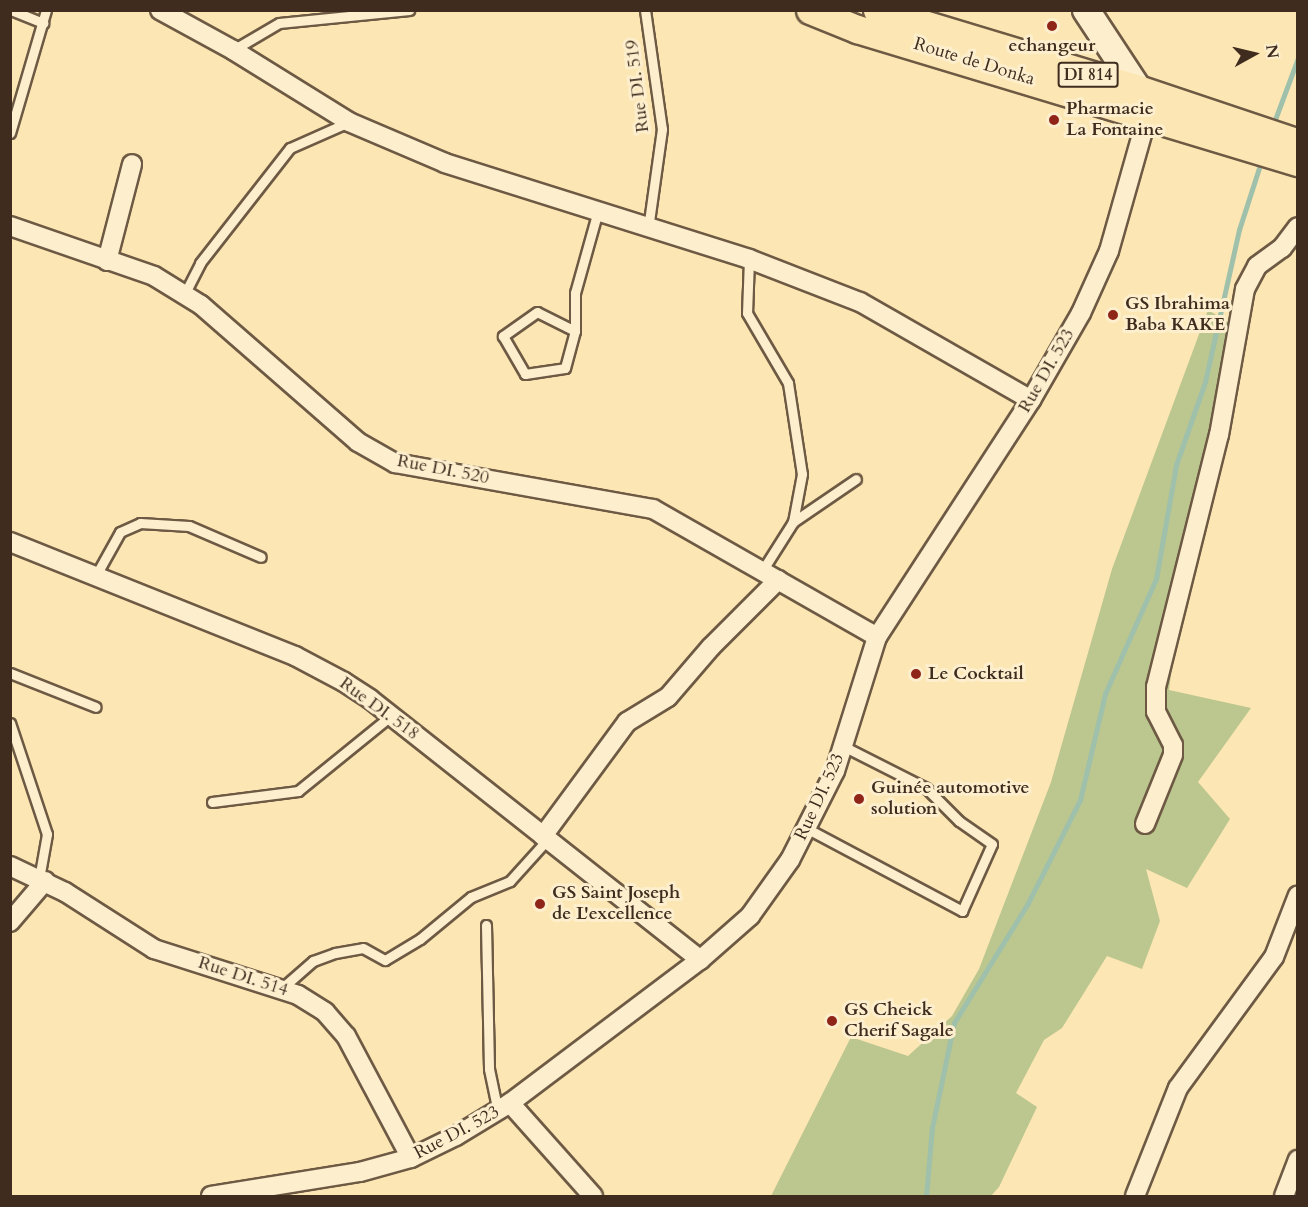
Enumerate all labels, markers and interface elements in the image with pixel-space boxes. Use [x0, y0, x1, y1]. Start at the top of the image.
marker: echangeur [1045, 19, 1059, 33]
north arrow [1224, 24, 1284, 84]
street label: Route de Donka [911, 33, 1037, 91]
place label: echangeur [1009, 35, 1095, 57]
street label: Rue DI. 519 [622, 38, 654, 134]
text: N [1260, 43, 1284, 60]
road number: DI 814 [1056, 62, 1120, 88]
place label: Pharmacie La Fontaine [1066, 99, 1163, 142]
marker: Pharmacie La Fontaine [1047, 113, 1061, 127]
place label: GS Ibrahima Baba KAKE [1125, 294, 1230, 336]
marker: GS Ibrahima Baba KAKE [1106, 308, 1120, 322]
street label: Rue DI. 523 [1014, 325, 1080, 417]
street label: Rue DI. 520 [395, 451, 491, 489]
place label: Le Cocktail [928, 663, 1024, 685]
marker: Le Cocktail [909, 667, 923, 681]
street label: Rue DI. 518 [335, 673, 423, 745]
street label: Rue DI. 523 [791, 750, 849, 844]
place label: Guinée automotive solution [871, 778, 1029, 820]
marker: Guinée automotive solution [852, 792, 866, 806]
place label: GS Saint Joseph de L'excellence [552, 883, 680, 926]
marker: GS Saint Joseph de L'excellence [533, 897, 547, 911]
street label: Rue DI. 514 [195, 952, 291, 1002]
place label: GS Cheick Cherif Sagale [844, 1000, 954, 1042]
marker: GS Cheick Cherif Sagale [825, 1014, 839, 1028]
street label: Rue DI. 523 [411, 1102, 503, 1164]

